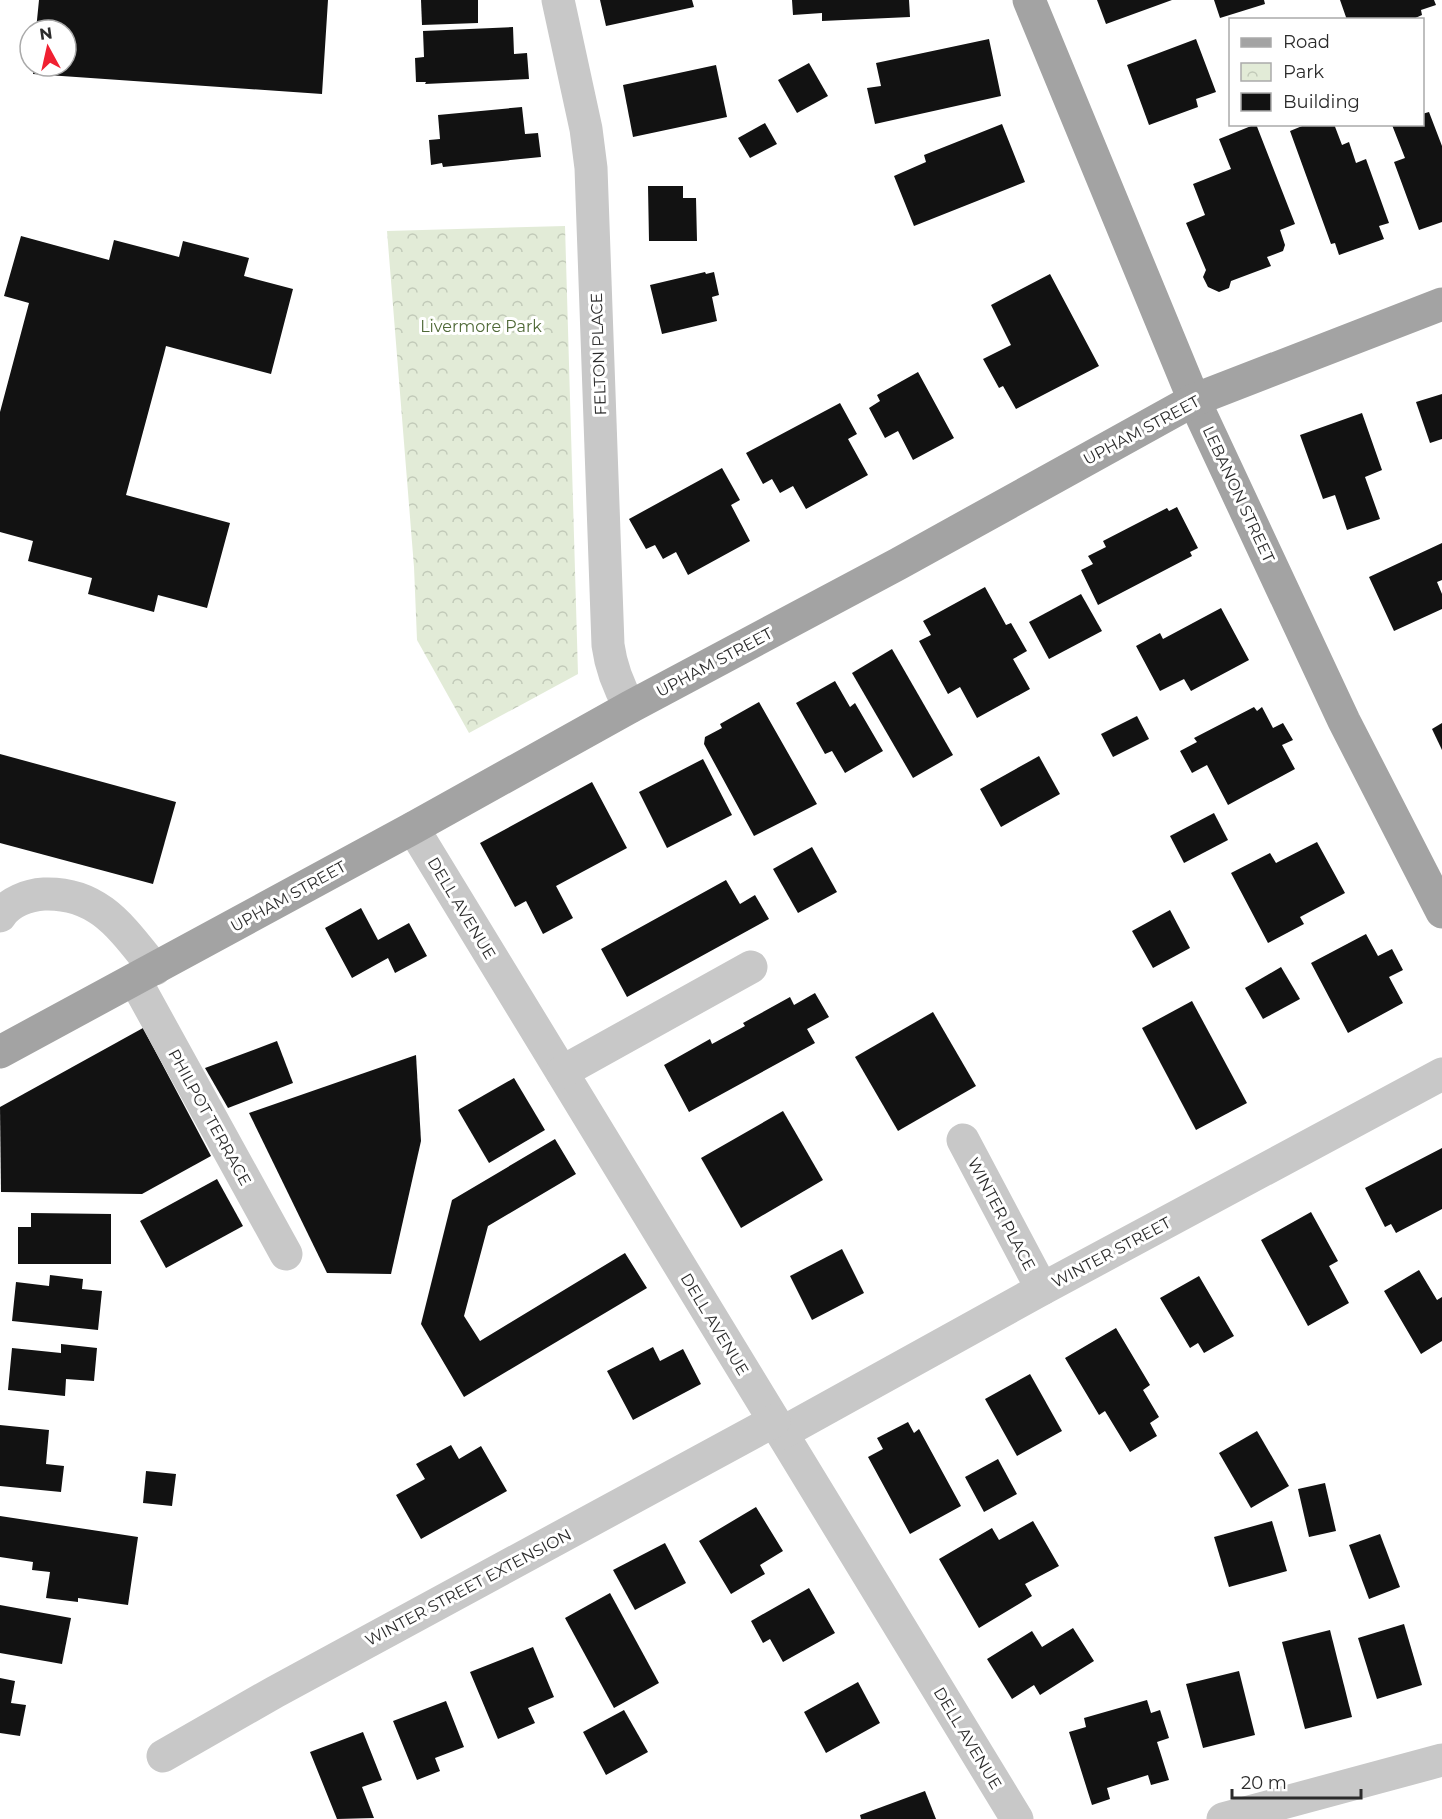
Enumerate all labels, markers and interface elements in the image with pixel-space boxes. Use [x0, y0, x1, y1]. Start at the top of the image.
north arrow [18, 18, 78, 78]
legend [1229, 18, 1424, 126]
text: N [38, 23, 54, 44]
text: Road [1283, 31, 1330, 53]
text: Park [1283, 61, 1324, 83]
text: Building [1283, 91, 1360, 113]
street label: FELTON PLACE [587, 292, 610, 416]
park label: Livermore Park [420, 317, 542, 336]
street label: UPHAM STREET [1080, 391, 1203, 469]
street label: LEBANON STREET [1199, 423, 1279, 566]
street label: UPHAM STREET [653, 623, 776, 701]
street label: DELL AVENUE [424, 854, 500, 963]
street label: UPHAM STREET [227, 856, 350, 936]
street label: PHILPOT TERRACE [164, 1046, 255, 1189]
street label: WINTER PLACE [964, 1155, 1039, 1274]
street label: WINTER STREET [1048, 1213, 1175, 1292]
street label: DELL AVENUE [677, 1270, 753, 1379]
street label: WINTER STREET EXTENSION [362, 1525, 575, 1650]
street label: DELL AVENUE [930, 1684, 1006, 1793]
scale bar [1232, 1762, 1361, 1800]
text: 20 m [1241, 1772, 1287, 1794]

